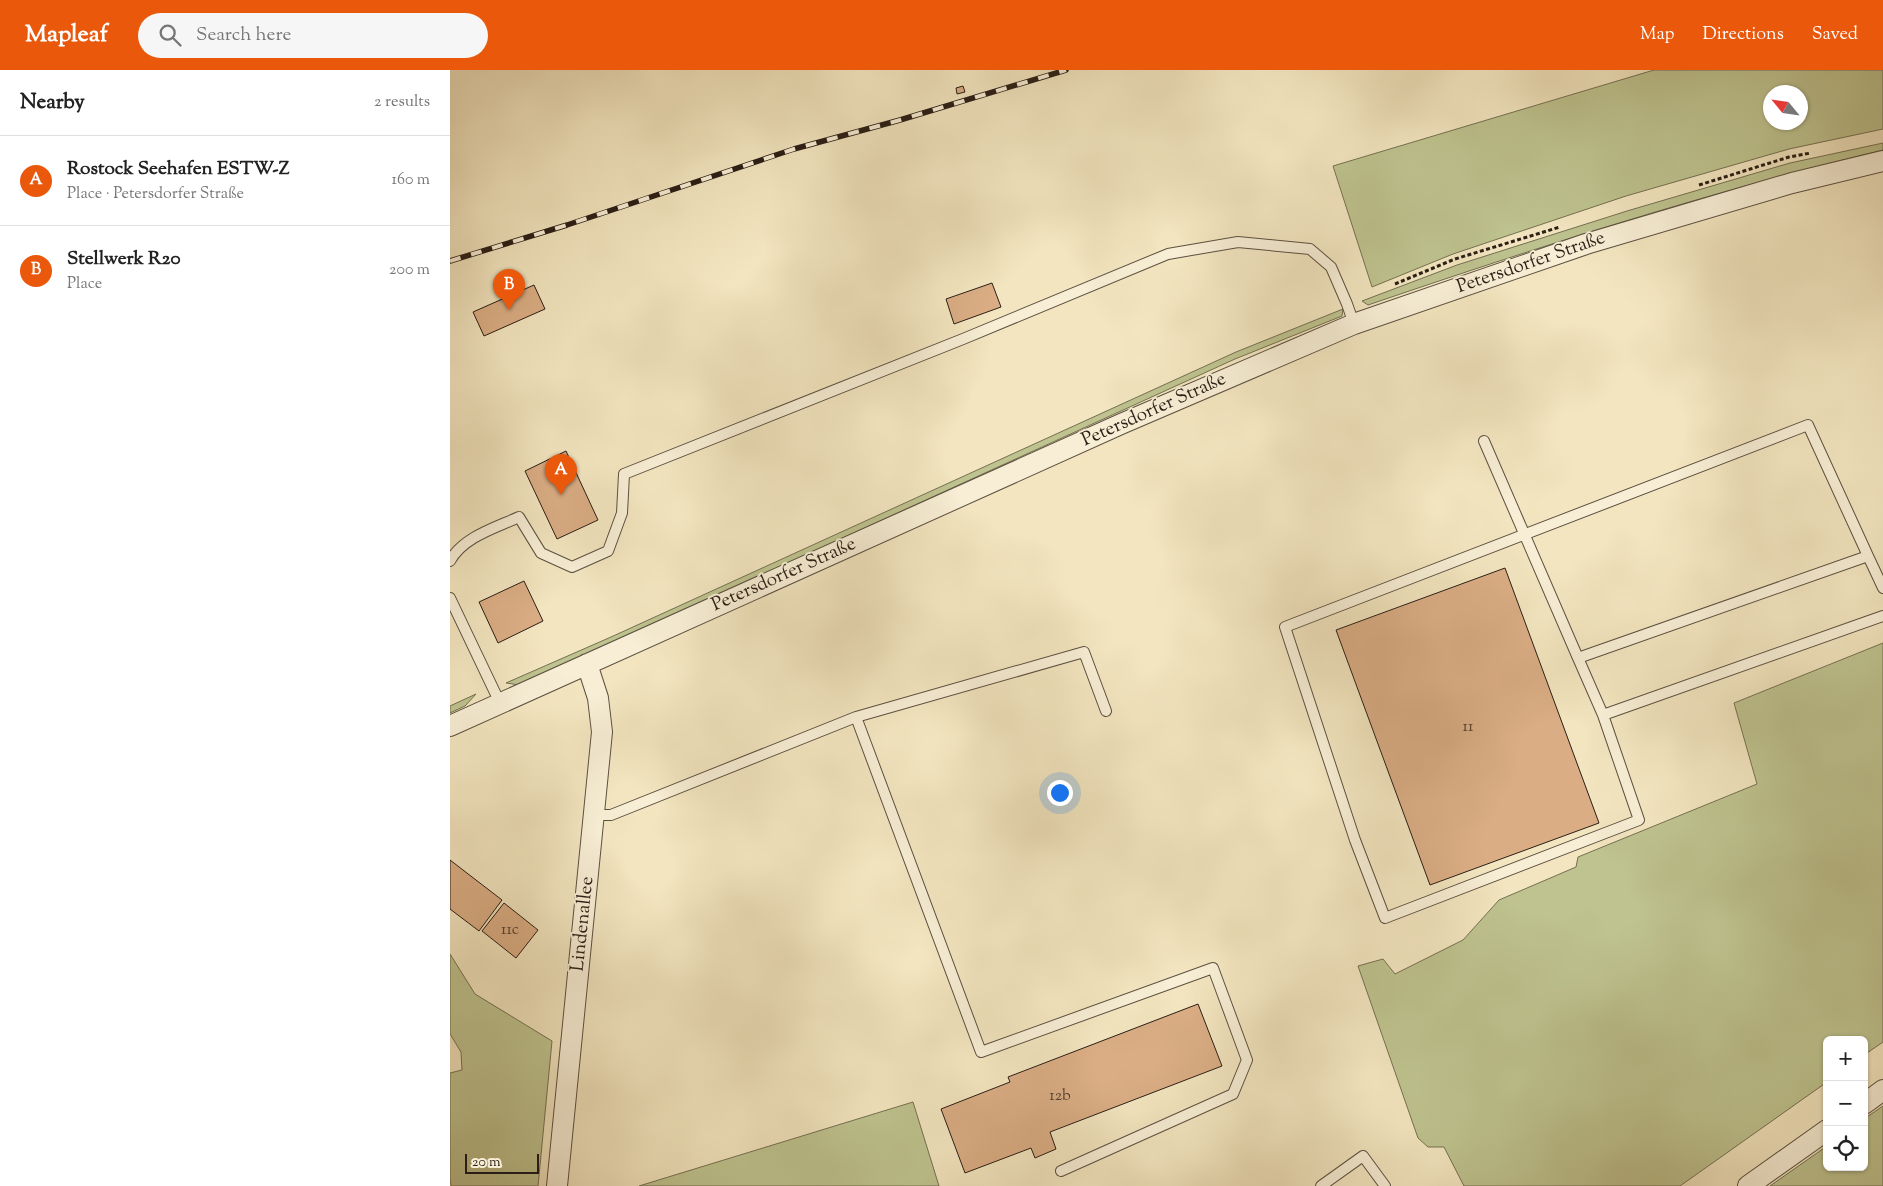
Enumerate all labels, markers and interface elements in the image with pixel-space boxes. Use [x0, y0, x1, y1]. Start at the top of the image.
search box [138, 13, 488, 58]
text: Mapleaf [25, 18, 108, 52]
icon: search [156, 21, 184, 49]
text: Search here [196, 22, 291, 49]
text: Map [1640, 22, 1675, 48]
text: Directions [1703, 22, 1784, 48]
text: Saved [1812, 22, 1858, 48]
north arrow [1763, 85, 1808, 130]
text: Nearby [20, 88, 85, 118]
text: 2 results [374, 91, 430, 114]
text: Rostock Seehafen ESTW-Z [67, 156, 289, 183]
text: A [30, 169, 43, 192]
text: 160 m [392, 169, 430, 192]
text: Place · Petersdorfer Straße [67, 183, 244, 206]
street label: Petersdorfer Straße [1453, 225, 1609, 301]
text: Stellwerk R20 [67, 246, 181, 273]
text: B [31, 259, 41, 282]
text: 200 m [389, 259, 430, 282]
pin: B [493, 269, 525, 310]
text: Place [67, 273, 102, 296]
street label: Petersdorfer Straße [1078, 366, 1231, 454]
pin: A [545, 454, 577, 495]
street label: Petersdorfer Straße [708, 531, 861, 619]
house number: 11 [1463, 716, 1474, 739]
your location [1047, 780, 1073, 806]
street label: Lindenallee [565, 875, 601, 973]
house number: 11c [501, 919, 519, 942]
map controls [1823, 1036, 1868, 1171]
button: + [1823, 1036, 1868, 1081]
button: − [1823, 1081, 1868, 1126]
house number: 12b [1049, 1085, 1071, 1108]
button: locate [1823, 1126, 1868, 1171]
scale bar [465, 1151, 539, 1174]
text: 20 m [472, 1153, 501, 1173]

